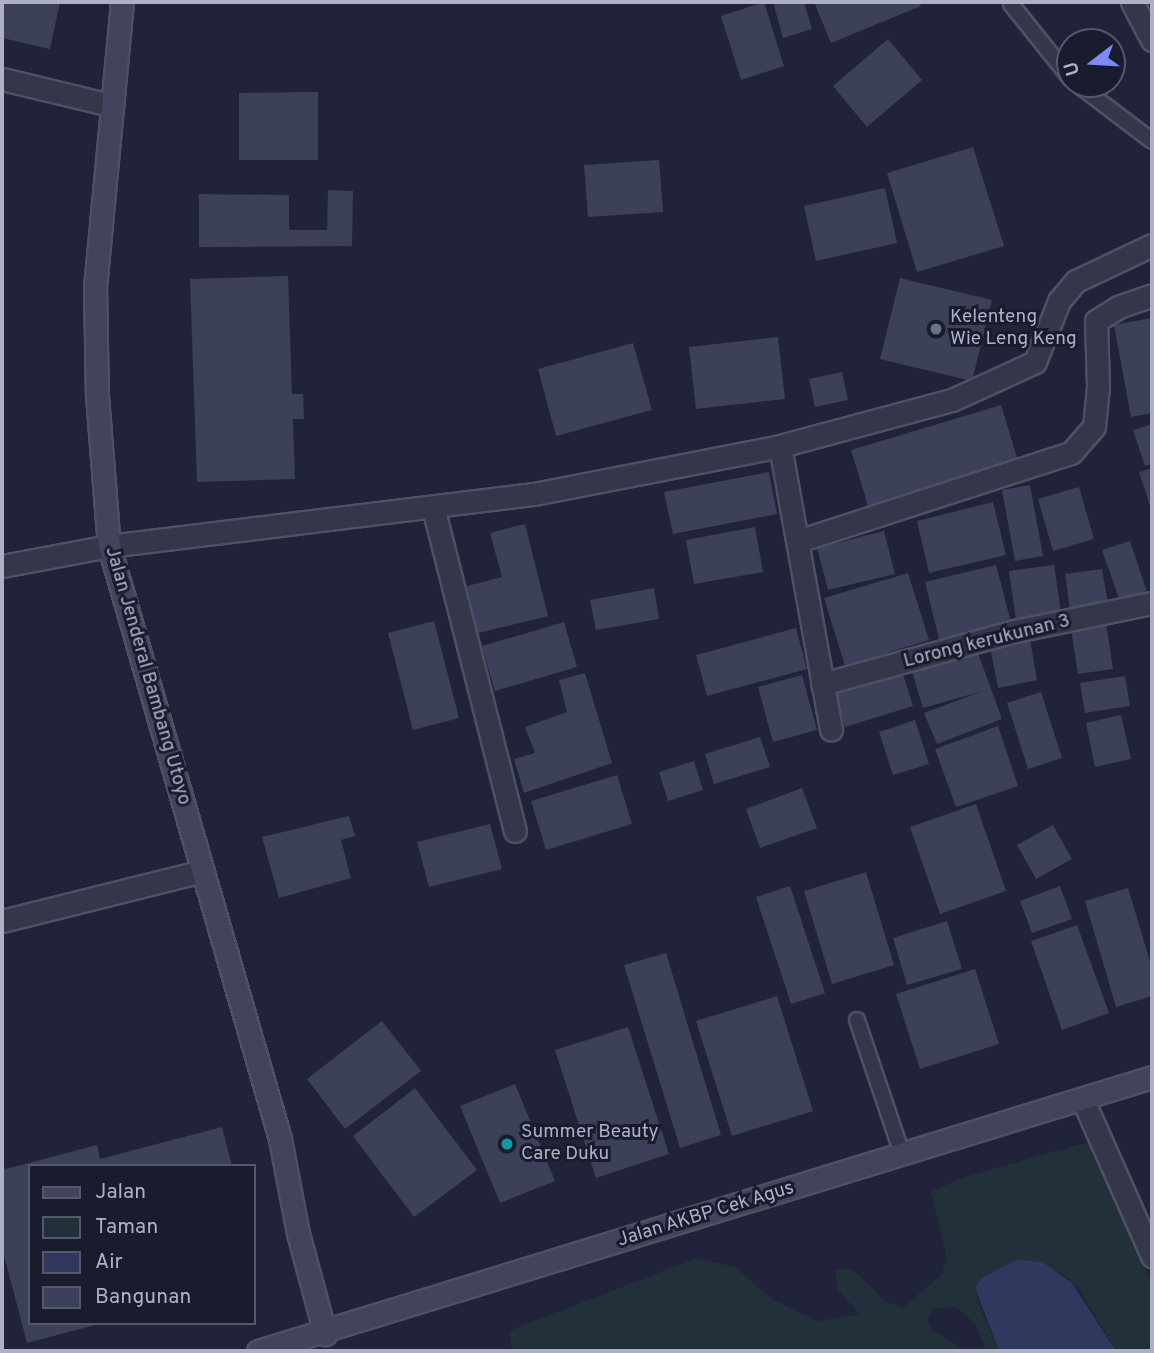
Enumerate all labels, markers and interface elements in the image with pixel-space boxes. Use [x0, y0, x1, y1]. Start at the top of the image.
north arrow [1056, 28, 1126, 98]
text: U [1059, 59, 1086, 79]
place label: Kelenteng Wie Leng Keng [950, 307, 1077, 351]
marker: Kelenteng Wie Leng Keng [928, 321, 944, 337]
street label: Jalan Jenderal Bambang Utoyo [99, 544, 195, 808]
street label: Lorong kerukunan 3 [901, 610, 1073, 674]
place label: Summer Beauty Care Duku [521, 1122, 659, 1166]
marker: Summer Beauty Care Duku [499, 1136, 515, 1152]
legend [28, 1164, 256, 1325]
street label: Jalan AKBP Cek Agus [614, 1177, 798, 1253]
text: Jalan [95, 1179, 146, 1206]
text: Taman [95, 1214, 158, 1241]
text: Air [95, 1249, 123, 1276]
text: Bangunan [95, 1284, 191, 1311]

